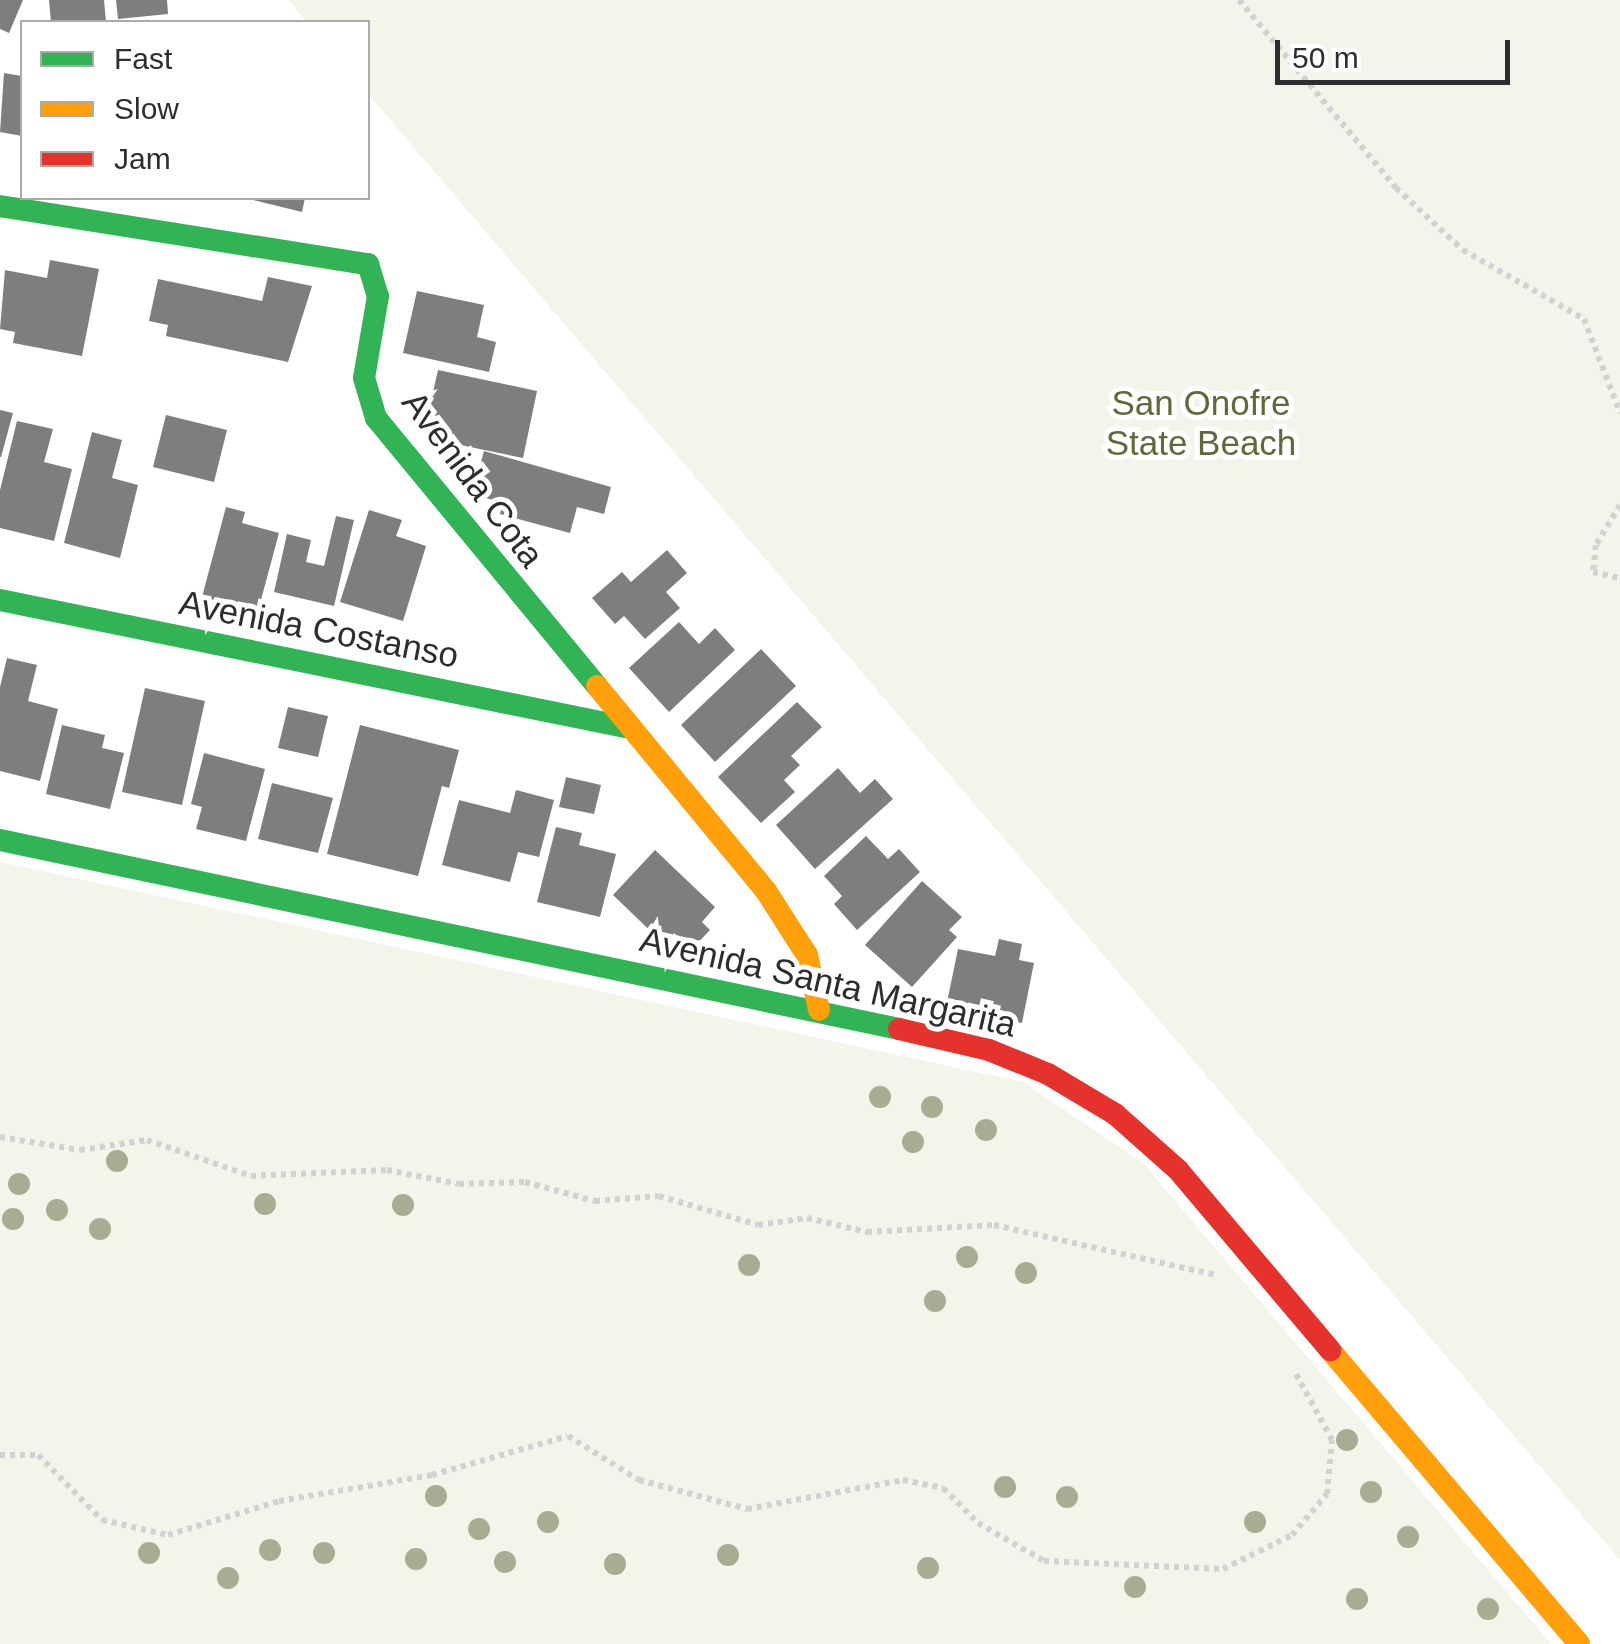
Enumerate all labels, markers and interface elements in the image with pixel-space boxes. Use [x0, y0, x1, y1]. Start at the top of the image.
legend [20, 20, 370, 200]
scale bar [1280, 20, 1515, 82]
text: 50 m [1292, 41, 1359, 74]
text: Fast [114, 42, 172, 75]
text: Slow [114, 92, 179, 125]
text: Jam [114, 142, 171, 175]
park label: San Onofre State Beach [1106, 382, 1296, 464]
street label: Avenida Cota [393, 383, 553, 575]
street label: Avenida Costanso [176, 581, 462, 677]
street label: Avenida Santa Margarita [636, 918, 1020, 1046]

